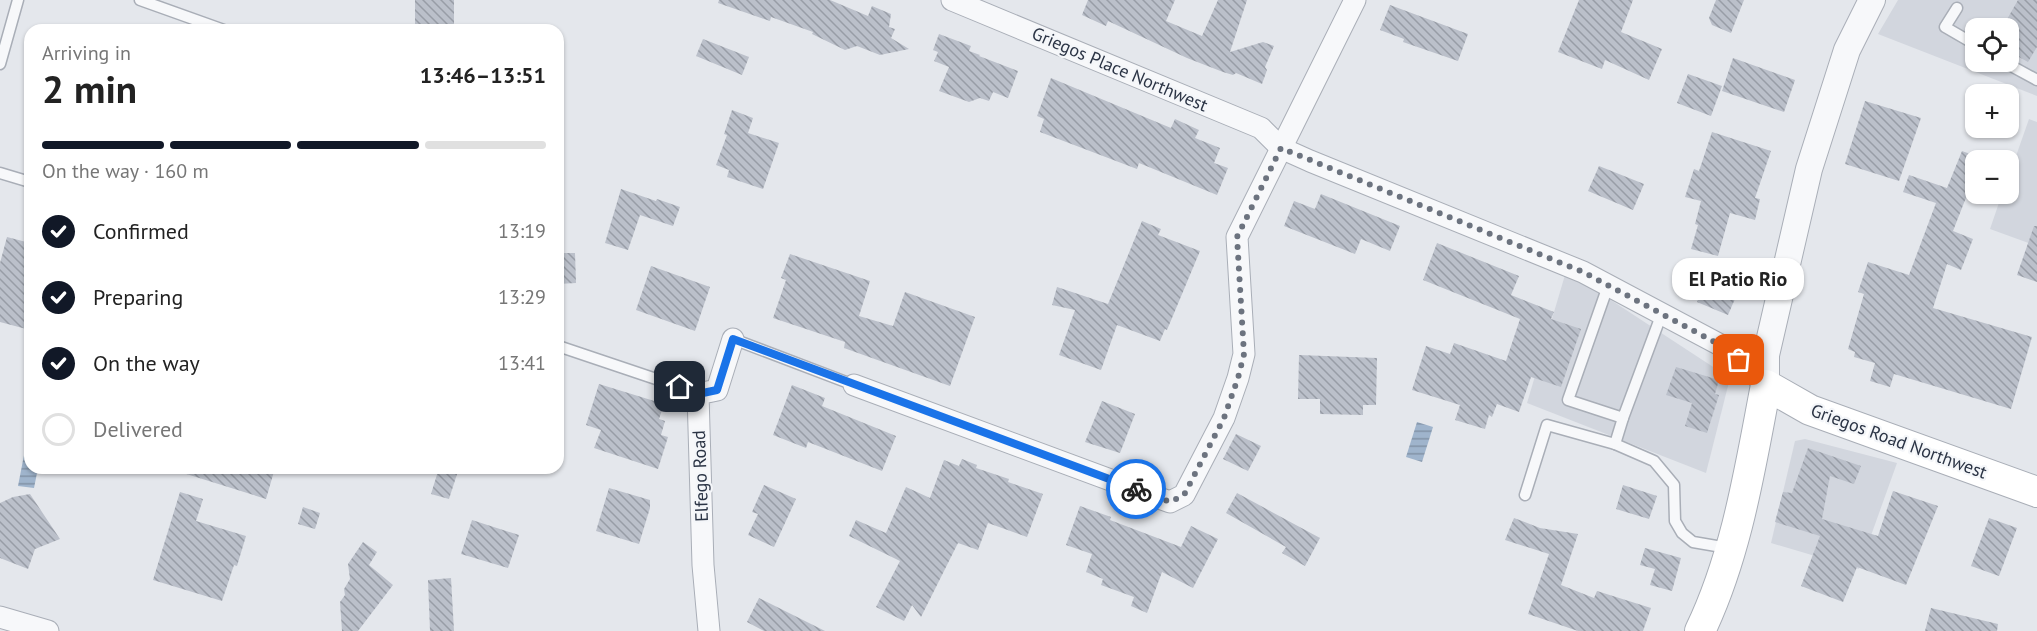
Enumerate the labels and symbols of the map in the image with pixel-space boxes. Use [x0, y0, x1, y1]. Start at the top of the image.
street label: Griegos Place Northwest [1029, 22, 1211, 116]
callout: El Patio Rio [1673, 258, 1805, 300]
pin [1713, 334, 1764, 385]
pin [654, 361, 705, 412]
street label: Griegos Road Northwest [1808, 398, 1990, 484]
street label: Elfego Road [687, 430, 713, 522]
courier [1106, 459, 1166, 519]

